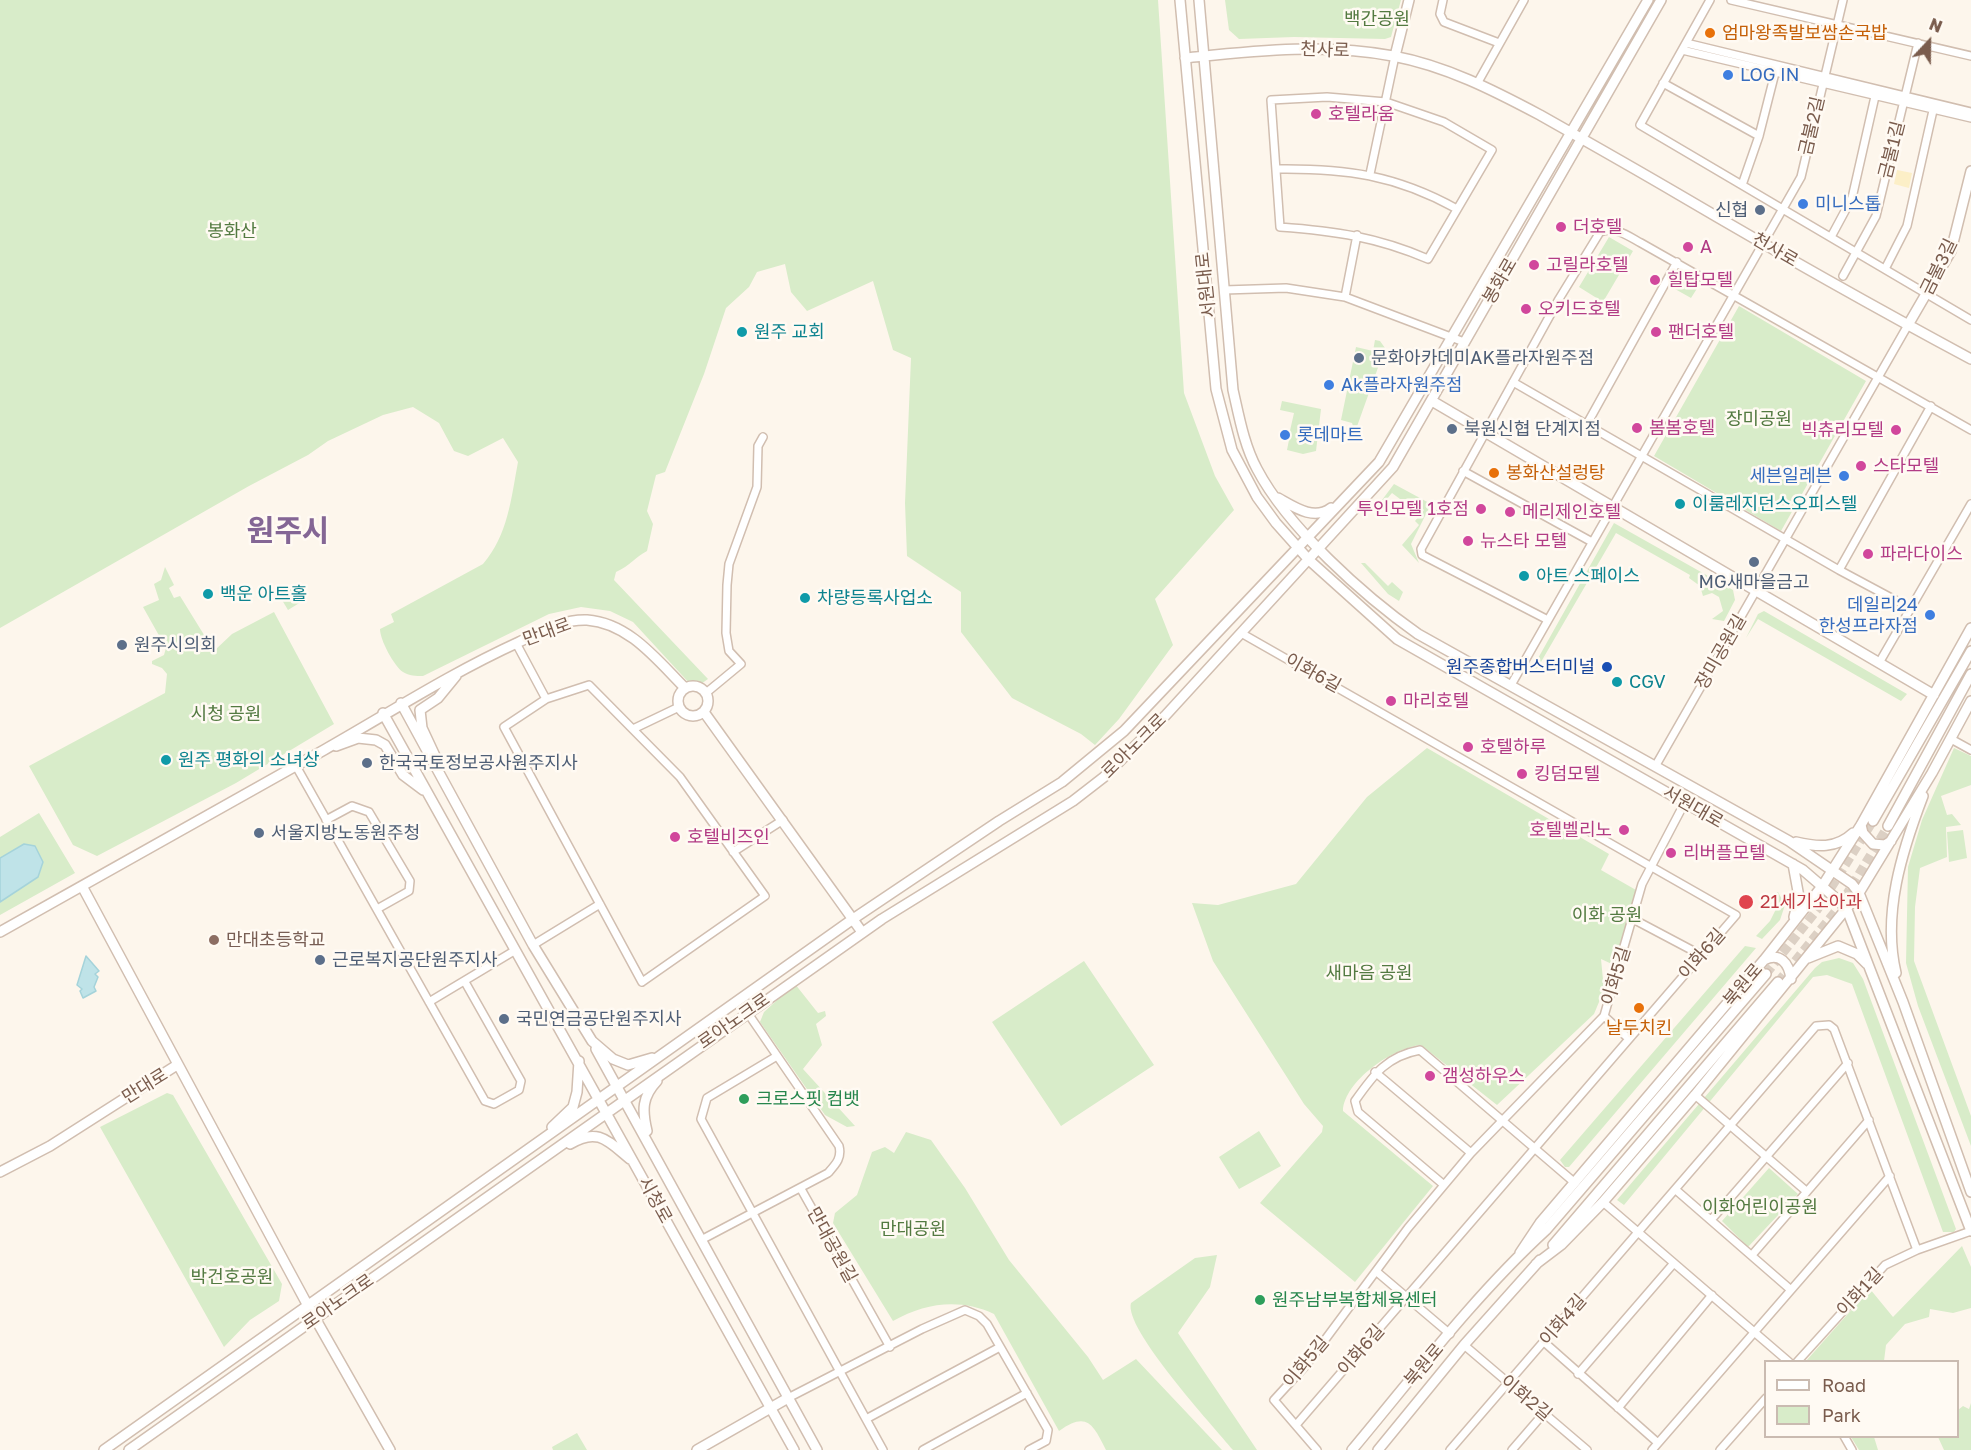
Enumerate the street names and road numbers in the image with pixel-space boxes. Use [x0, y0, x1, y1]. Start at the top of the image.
street label: 천사로 [1300, 38, 1350, 62]
street label: 금불2길 [1795, 94, 1829, 158]
street label: 금불1길 [1874, 119, 1910, 181]
street label: 천사로 [1748, 228, 1802, 272]
street label: 금불3길 [1916, 235, 1962, 299]
street label: 서원대로 [1192, 251, 1220, 319]
street label: 봉화로 [1478, 254, 1522, 308]
street label: 장미공원길 [1691, 611, 1751, 693]
street label: 만대로 [520, 613, 574, 651]
street label: 이화6길 [1281, 649, 1345, 697]
street label: 로아노크로 [1097, 709, 1171, 783]
street label: 서원대로 [1659, 781, 1727, 833]
street label: 이화6길 [1674, 924, 1730, 984]
street label: 이화5길 [1597, 944, 1635, 1008]
street label: 북원로 [1719, 959, 1767, 1011]
street label: 로아노크로 [694, 988, 774, 1054]
street label: 만대로 [118, 1064, 172, 1108]
street label: 시청로 [634, 1173, 676, 1227]
street label: 만대공원길 [802, 1204, 862, 1286]
street label: 이화1길 [1832, 1263, 1888, 1321]
street label: 로아노크로 [298, 1269, 378, 1335]
street label: 이화4길 [1535, 1290, 1591, 1350]
street label: 이화6길 [1333, 1320, 1389, 1380]
street label: 이화5길 [1278, 1332, 1334, 1392]
street label: 북원로 [1400, 1339, 1448, 1391]
street label: 이화2길 [1496, 1370, 1556, 1426]

